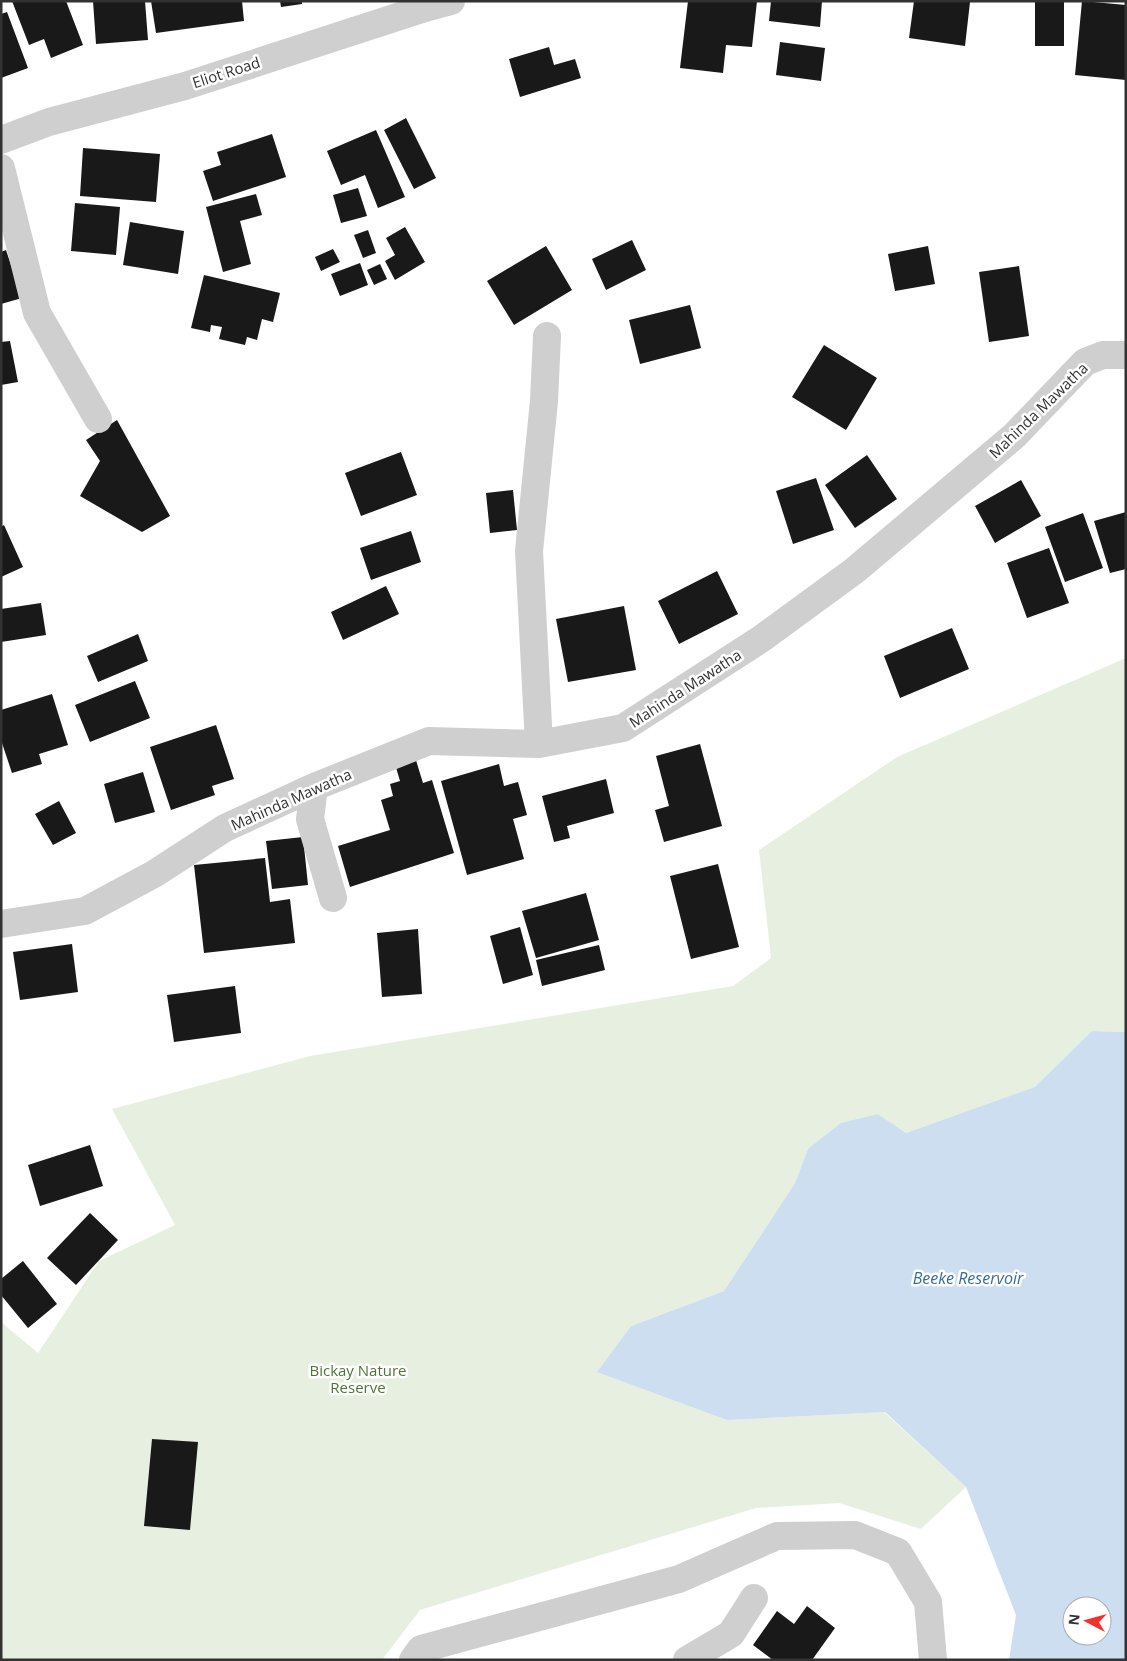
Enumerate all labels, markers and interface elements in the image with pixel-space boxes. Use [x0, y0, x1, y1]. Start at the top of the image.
street label: Eliot Road [190, 52, 262, 92]
street label: Mahinda Mawatha [984, 358, 1092, 462]
street label: Mahinda Mawatha [625, 644, 745, 732]
street label: Mahinda Mawatha [228, 763, 354, 835]
water label: Beeke Reservoir [913, 1267, 1024, 1289]
park label: Bickay Nature Reserve [309, 1360, 407, 1397]
north arrow [1062, 1596, 1112, 1646]
text: N [1064, 1613, 1084, 1626]

